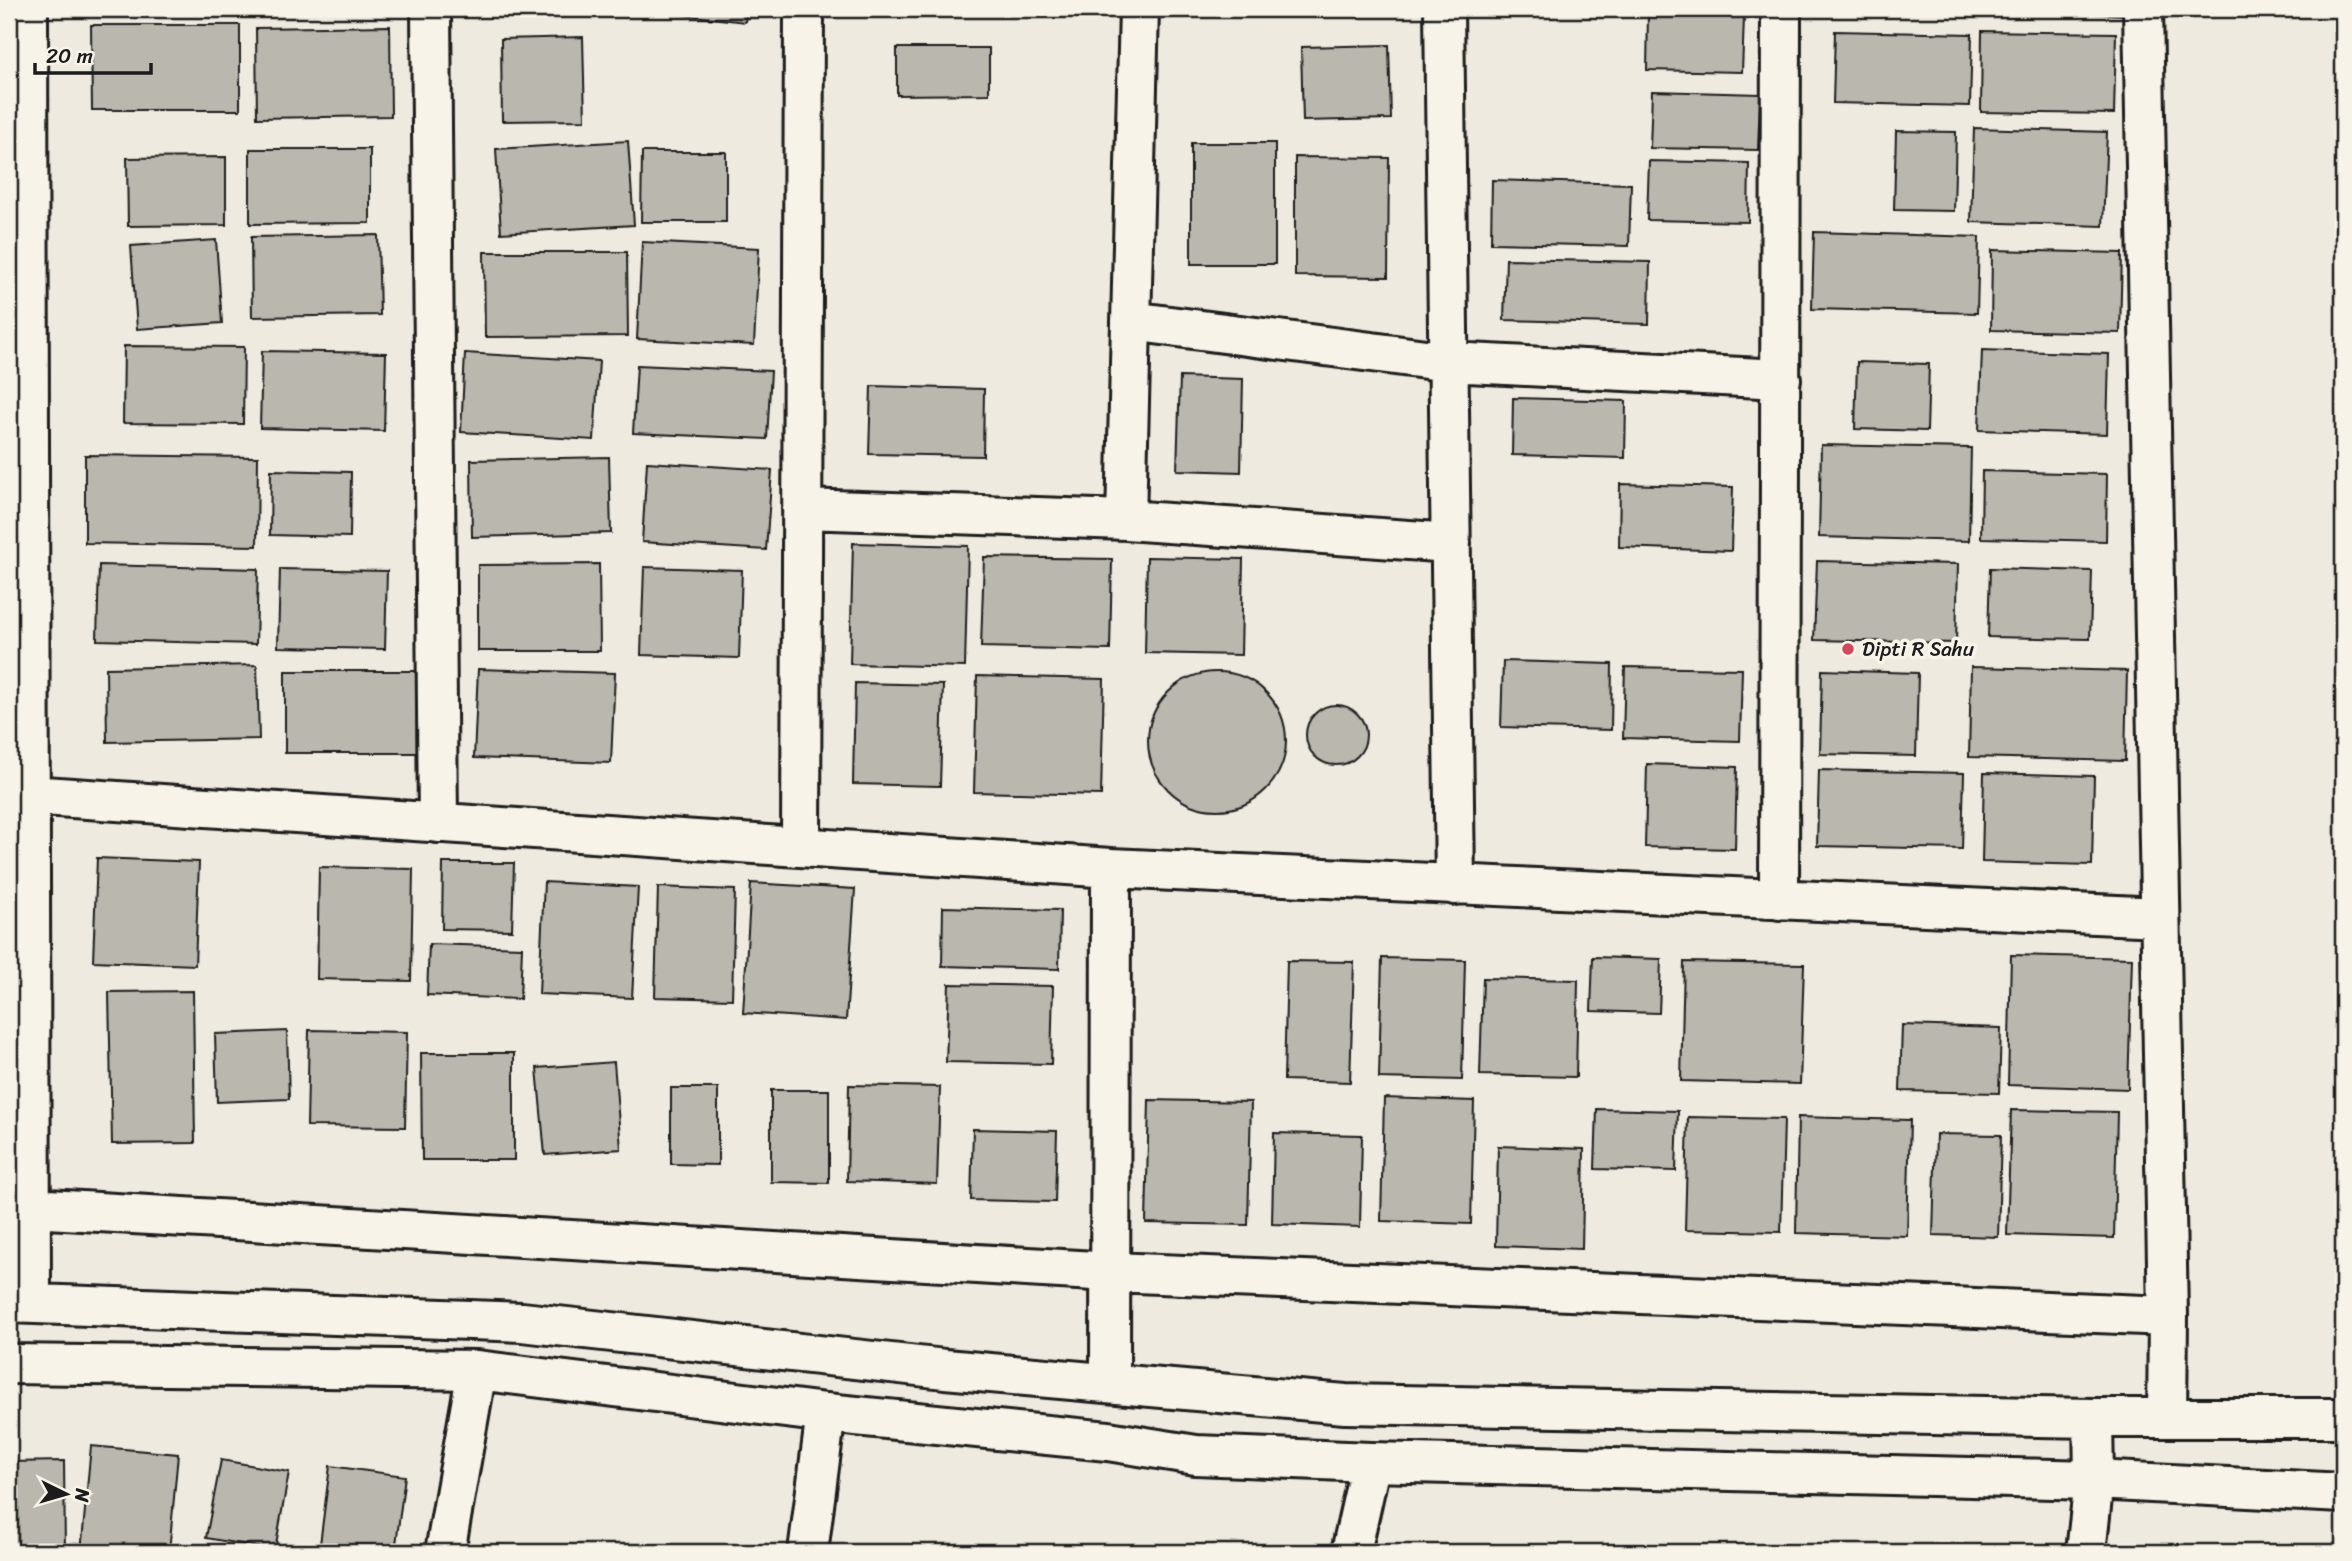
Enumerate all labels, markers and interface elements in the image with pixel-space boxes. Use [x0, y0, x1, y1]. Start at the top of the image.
scale bar [35, 32, 150, 76]
text: 20 m [46, 37, 93, 75]
place label: Dipti R Sahu [1862, 630, 1975, 668]
marker: Dipti R Sahu [1840, 641, 1856, 657]
north arrow [32, 1460, 102, 1530]
text: N [65, 1486, 100, 1504]

